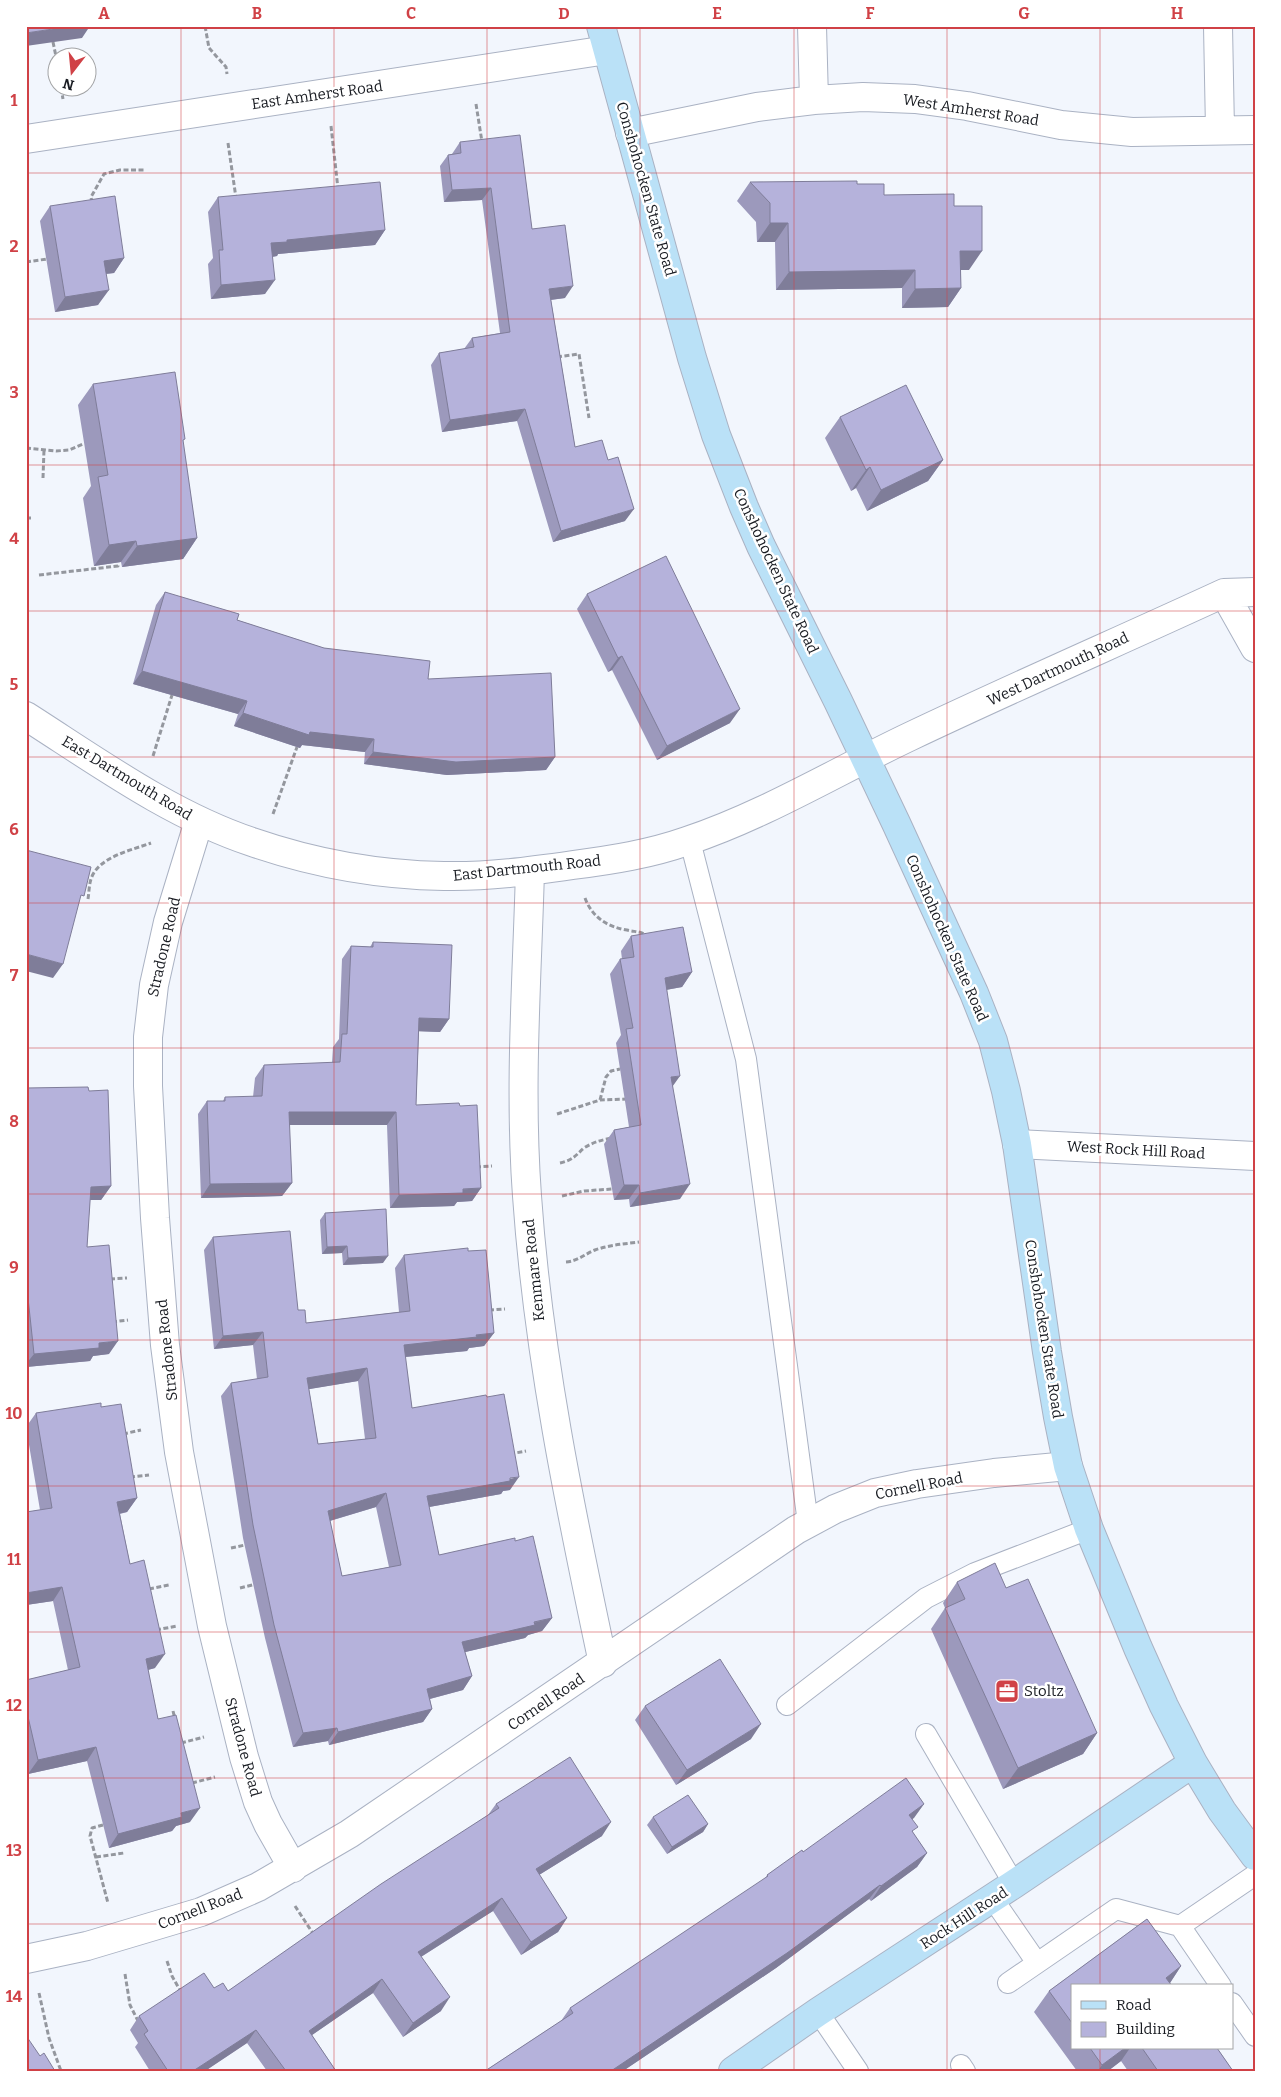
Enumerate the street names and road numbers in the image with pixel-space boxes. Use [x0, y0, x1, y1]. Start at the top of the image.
street label: East Amherst Road [250, 77, 384, 113]
street label: West Amherst Road [902, 90, 1040, 130]
street label: Conshohocken State Road [612, 100, 680, 278]
street label: Conshohocken State Road [730, 485, 822, 657]
street label: West Dartmouth Road [984, 628, 1132, 710]
street label: East Dartmouth Road [59, 732, 195, 824]
street label: East Dartmouth Road [452, 851, 602, 885]
street label: Conshohocken State Road [902, 852, 992, 1024]
street label: Stradone Road [144, 895, 184, 999]
street label: West Rock Hill Road [1066, 1137, 1206, 1163]
street label: Kenmare Road [520, 1218, 548, 1322]
street label: Conshohocken State Road [1021, 1238, 1067, 1420]
street label: Stradone Road [153, 1298, 181, 1402]
street label: Cornell Road [874, 1469, 964, 1503]
street label: Cornell Road [504, 1670, 588, 1734]
street label: Stradone Road [221, 1695, 265, 1799]
street label: Rock Hill Road [917, 1883, 1011, 1953]
street label: Cornell Road [155, 1885, 245, 1933]

